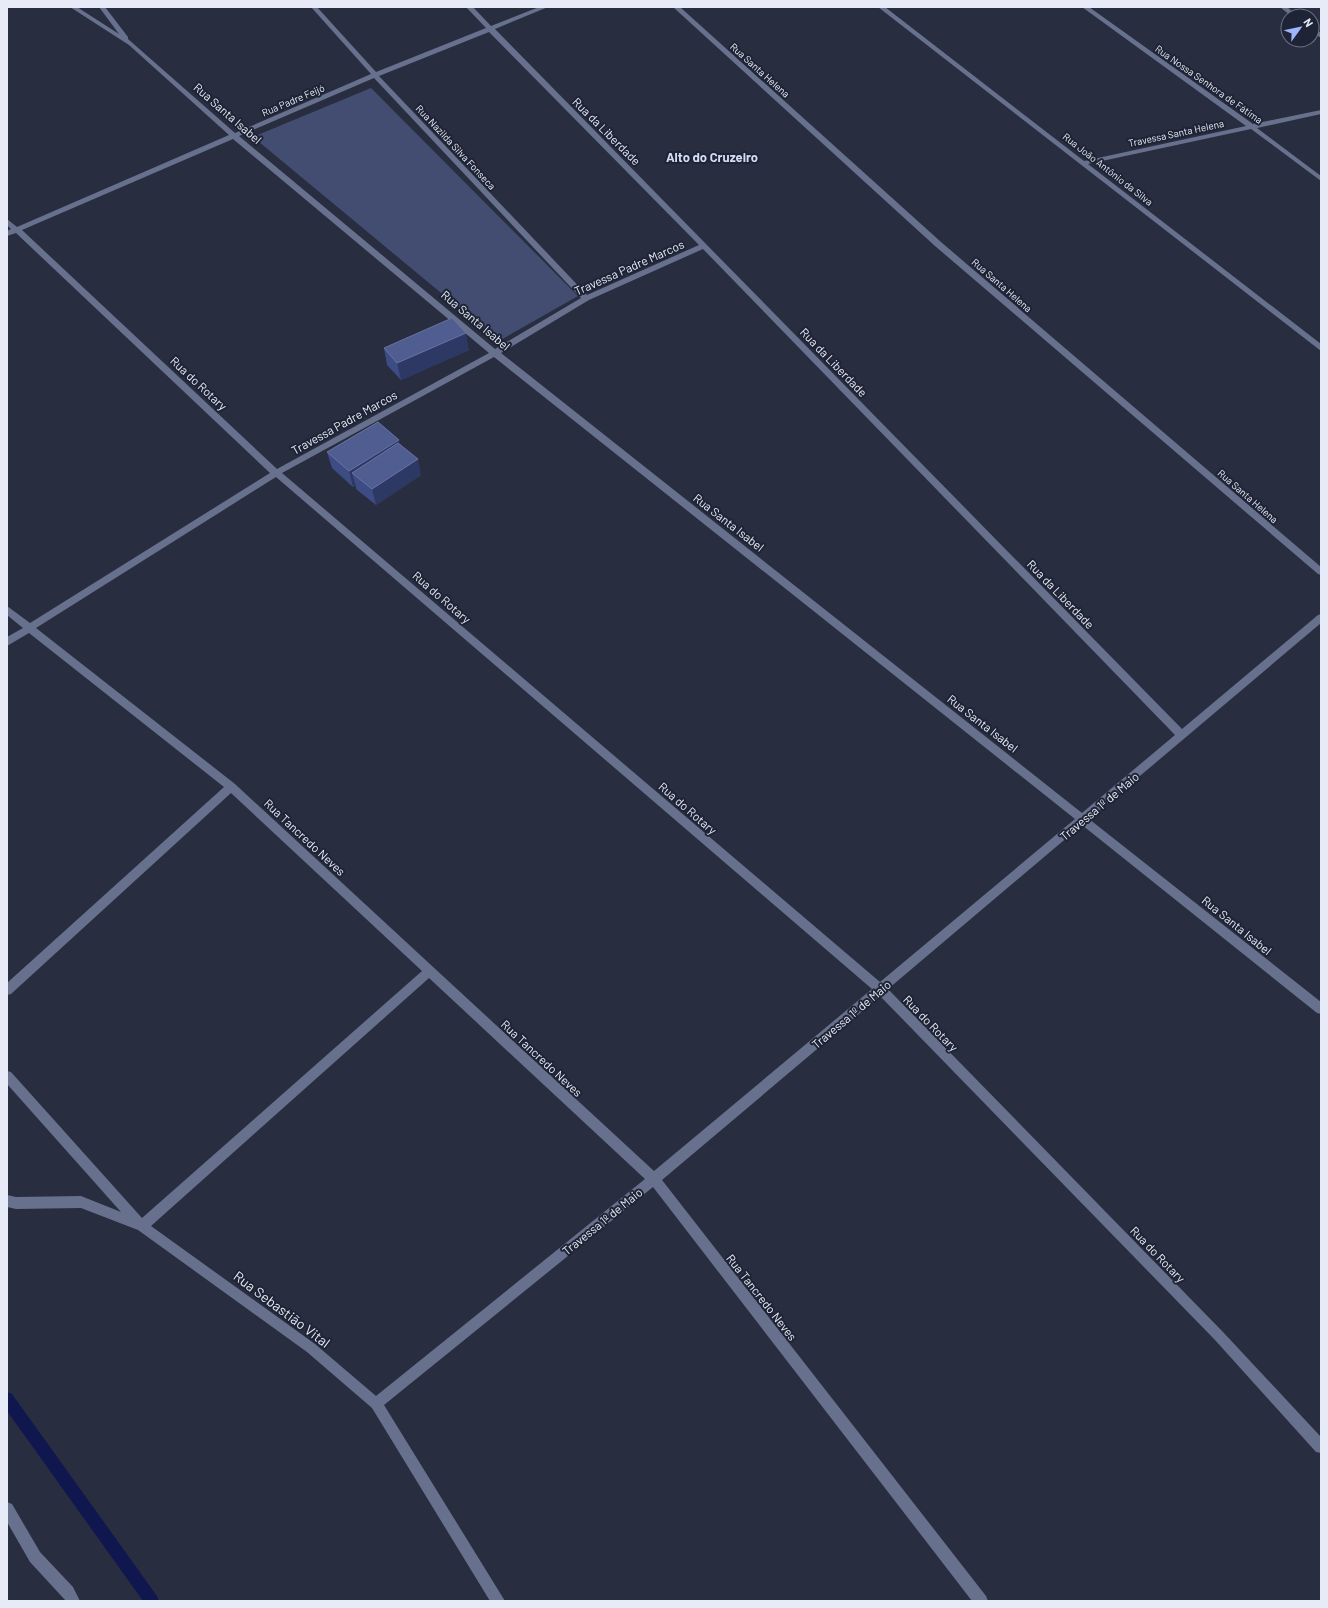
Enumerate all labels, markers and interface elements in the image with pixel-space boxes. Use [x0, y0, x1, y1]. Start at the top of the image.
north arrow [1280, 8, 1320, 48]
text: N [1301, 16, 1316, 29]
street label: Rua Santa Helena [728, 40, 792, 100]
street label: Rua Nossa Senhora de Fátima [1153, 42, 1265, 126]
street label: Rua Santa Isabel [191, 80, 265, 146]
street label: Rua Padre Feijó [260, 81, 326, 119]
street label: Rua da Liberdade [570, 94, 644, 168]
street label: Rua Nazilda Silva Fonseca [414, 102, 498, 192]
street label: Travessa Santa Helena [1127, 117, 1225, 149]
street label: Rua João Antônio da Silva [1061, 130, 1155, 208]
district label: Alto do Cruzeiro [666, 149, 758, 165]
street label: Travessa Padre Marcos [572, 236, 686, 298]
street label: Rua Santa Helena [970, 256, 1034, 314]
street label: Rua Santa Isabel [439, 287, 513, 353]
street label: Rua da Liberdade [798, 325, 870, 399]
street label: Rua do Rotary [168, 353, 231, 413]
street label: Travessa Padre Marcos [289, 387, 399, 457]
street label: Rua Santa Helena [1216, 467, 1280, 525]
street label: Rua Santa Isabel [691, 490, 767, 554]
street label: Rua da Liberdade [1025, 557, 1097, 631]
street label: Rua do Rotary [410, 568, 474, 626]
street label: Rua Santa Isabel [945, 691, 1021, 755]
street label: Travessa 1º de Maio [1057, 769, 1141, 843]
street label: Rua do Rotary [656, 779, 720, 837]
street label: Rua Tancredo Neves [262, 796, 349, 878]
street label: Rua Santa Isabel [1199, 893, 1275, 957]
street label: Travessa 1º de Maio [809, 977, 893, 1051]
street label: Rua do Rotary [901, 992, 961, 1054]
street label: Rua Tancredo Neves [499, 1017, 586, 1099]
street label: Travessa 1º de Maio [559, 1184, 645, 1258]
street label: Rua do Rotary [1128, 1223, 1188, 1285]
street label: Rua Tancredo Neves [724, 1251, 800, 1343]
street label: Rua Sebastião Vital [230, 1267, 334, 1351]

